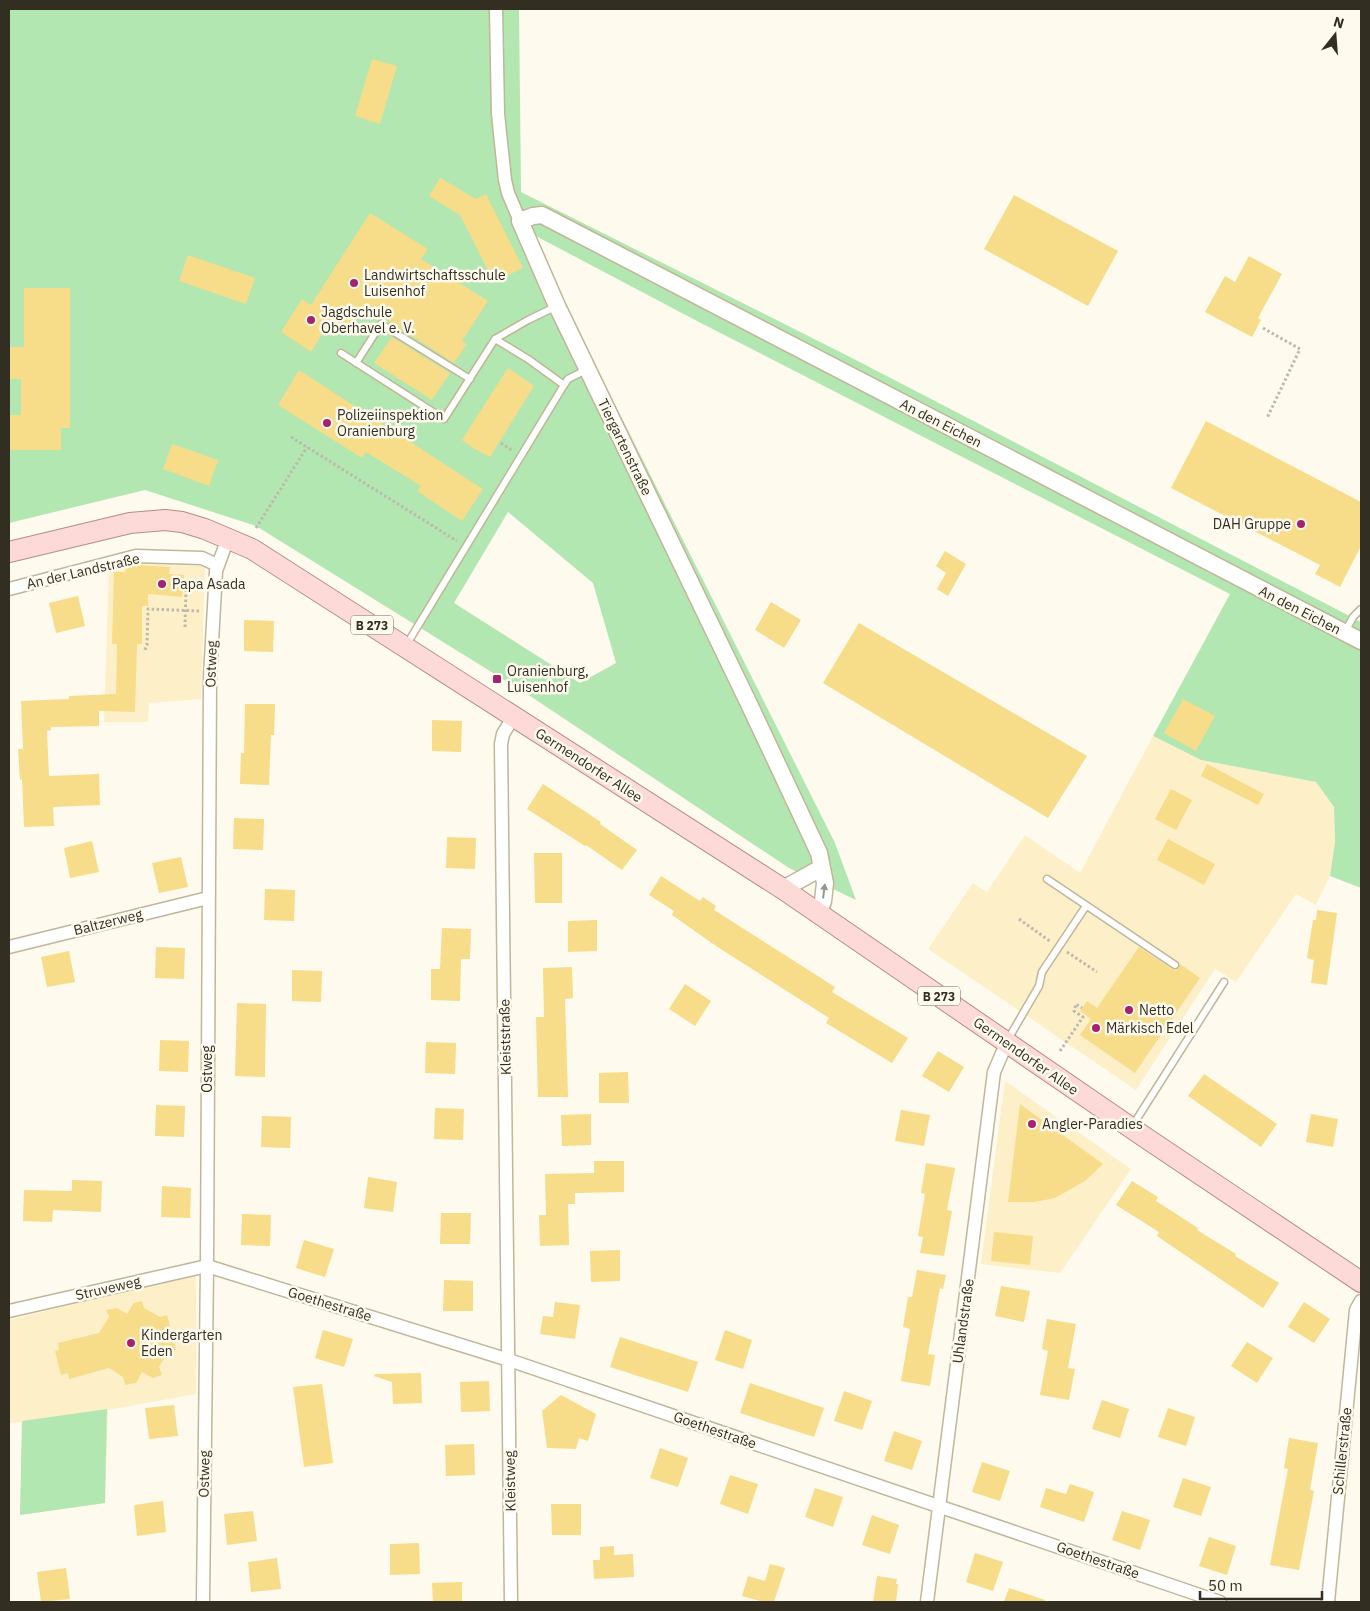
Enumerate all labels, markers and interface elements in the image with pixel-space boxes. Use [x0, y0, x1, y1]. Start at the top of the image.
north arrow [1310, 10, 1360, 60]
text: N [1331, 12, 1346, 33]
place label: Landwirtschaftsschule Luisenhof [364, 266, 506, 300]
marker: Landwirtschaftsschule Luisenhof [348, 277, 360, 289]
place label: Jagdschule Oberhavel e. V. [321, 303, 415, 337]
marker: Jagdschule Oberhavel e. V. [305, 314, 317, 326]
street label: An den Eichen [897, 395, 985, 451]
street label: Tiergartenstraße [594, 396, 656, 499]
place label: Polizeiinspektion Oranienburg [337, 406, 443, 440]
marker: Polizeiinspektion Oranienburg [321, 417, 333, 429]
place label: DAH Gruppe [1213, 515, 1291, 533]
marker: DAH Gruppe [1295, 518, 1307, 530]
street label: An der Landstraße [25, 549, 142, 593]
place label: Papa Asada [172, 575, 246, 593]
marker: Papa Asada [156, 578, 168, 590]
street label: An den Eichen [1256, 582, 1344, 638]
road number: B 273 [351, 616, 393, 634]
street label: Ostweg [201, 639, 221, 688]
place label: Oranienburg, Luisenhof [507, 662, 589, 696]
marker: Oranienburg, Luisenhof [491, 673, 503, 685]
street label: Germendorfer Allee [532, 724, 646, 807]
one-way arrow [820, 883, 828, 899]
street label: Baltzerweg [72, 905, 145, 939]
road number: B 273 [918, 986, 960, 1006]
street label: Kleiststraße [495, 998, 515, 1075]
place label: Netto [1139, 1001, 1174, 1019]
marker: Netto [1123, 1004, 1135, 1016]
street label: Germendorfer Allee [970, 1013, 1082, 1099]
place label: Märkisch Edel [1106, 1019, 1194, 1037]
marker: Märkisch Edel [1090, 1022, 1102, 1034]
street label: Ostweg [198, 1045, 216, 1093]
place label: Angler-Paradies [1042, 1115, 1143, 1133]
marker: Angler-Paradies [1026, 1118, 1038, 1130]
street label: Struveweg [74, 1272, 143, 1304]
street label: Uhlandstraße [948, 1277, 978, 1365]
street label: Goethestraße [286, 1283, 374, 1325]
place label: Kindergarten Eden [141, 1326, 222, 1360]
marker: Kindergarten Eden [125, 1337, 137, 1349]
street label: Schillerstraße [1328, 1406, 1356, 1496]
street label: Goethestraße [671, 1407, 759, 1453]
street label: Ostweg [195, 1450, 213, 1498]
street label: Kleistweg [500, 1450, 520, 1512]
street label: Goethestraße [1054, 1537, 1142, 1583]
scale bar [1200, 1568, 1322, 1600]
text: 50 m [1208, 1576, 1243, 1595]

